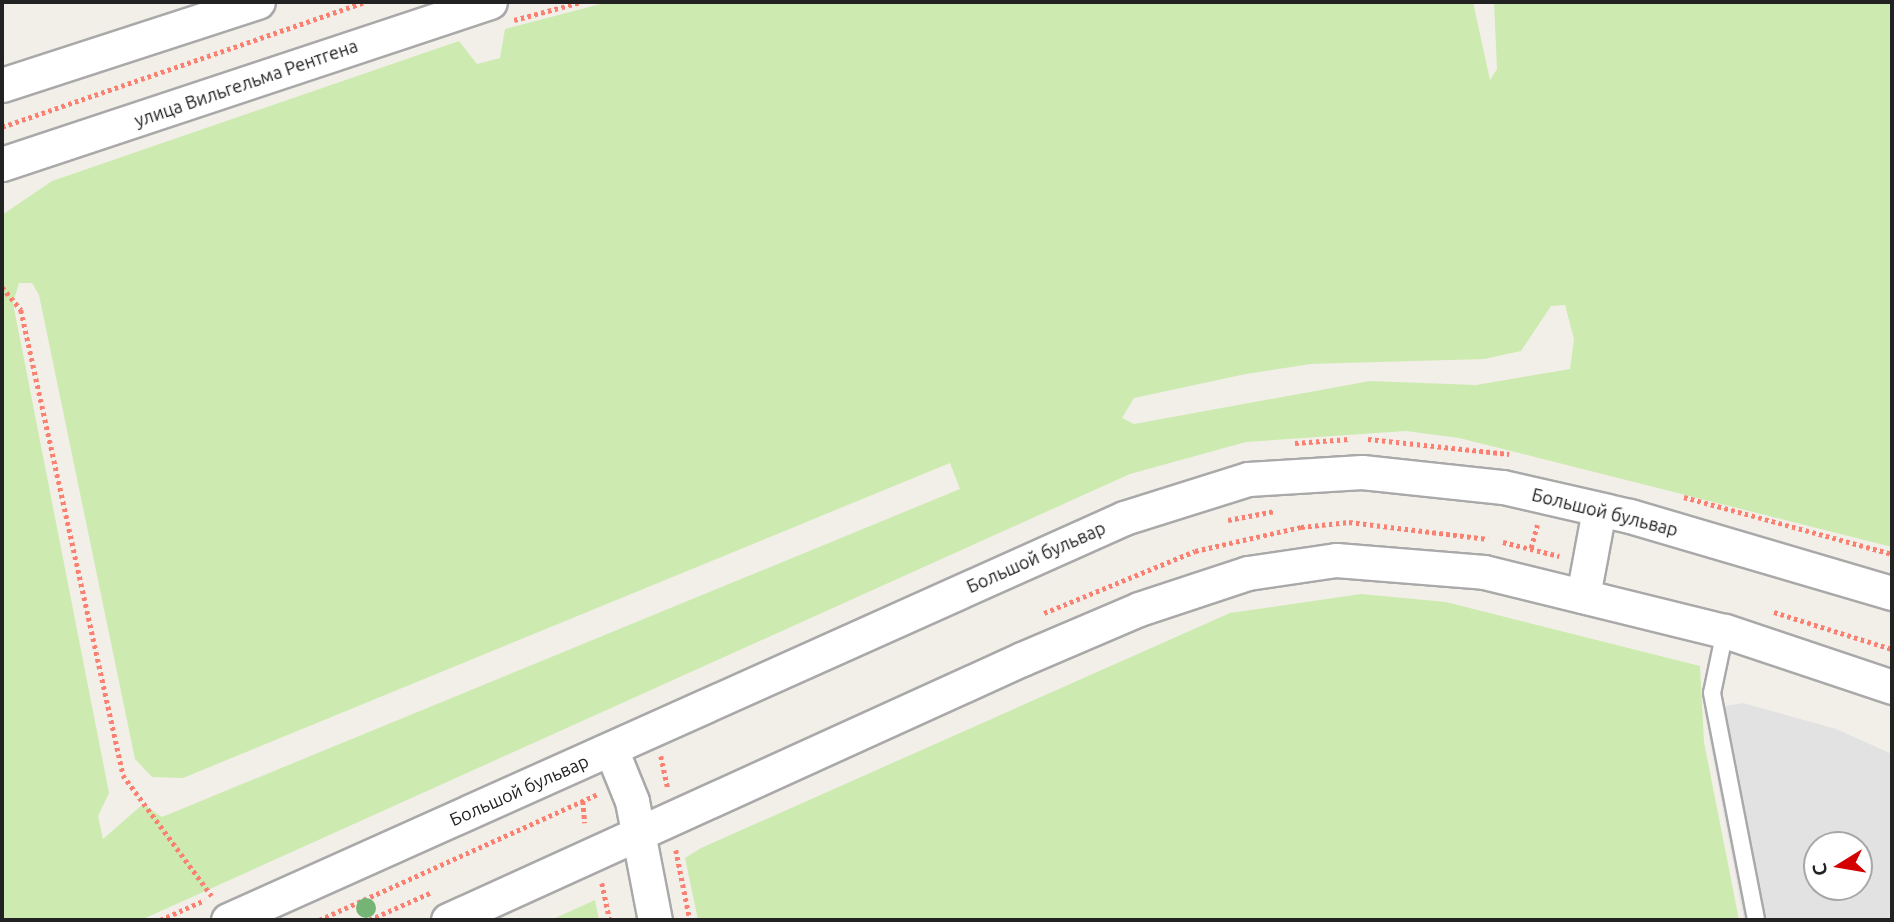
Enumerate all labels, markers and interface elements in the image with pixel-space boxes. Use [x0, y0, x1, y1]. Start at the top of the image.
street label: улица Вильгельма Рентгена [132, 35, 360, 131]
street label: Большой бульвар [1530, 483, 1680, 541]
street label: Большой бульвар [963, 517, 1109, 597]
street label: Большой бульвар [446, 750, 592, 830]
north arrow [1803, 831, 1873, 901]
text: С [1807, 862, 1831, 878]

